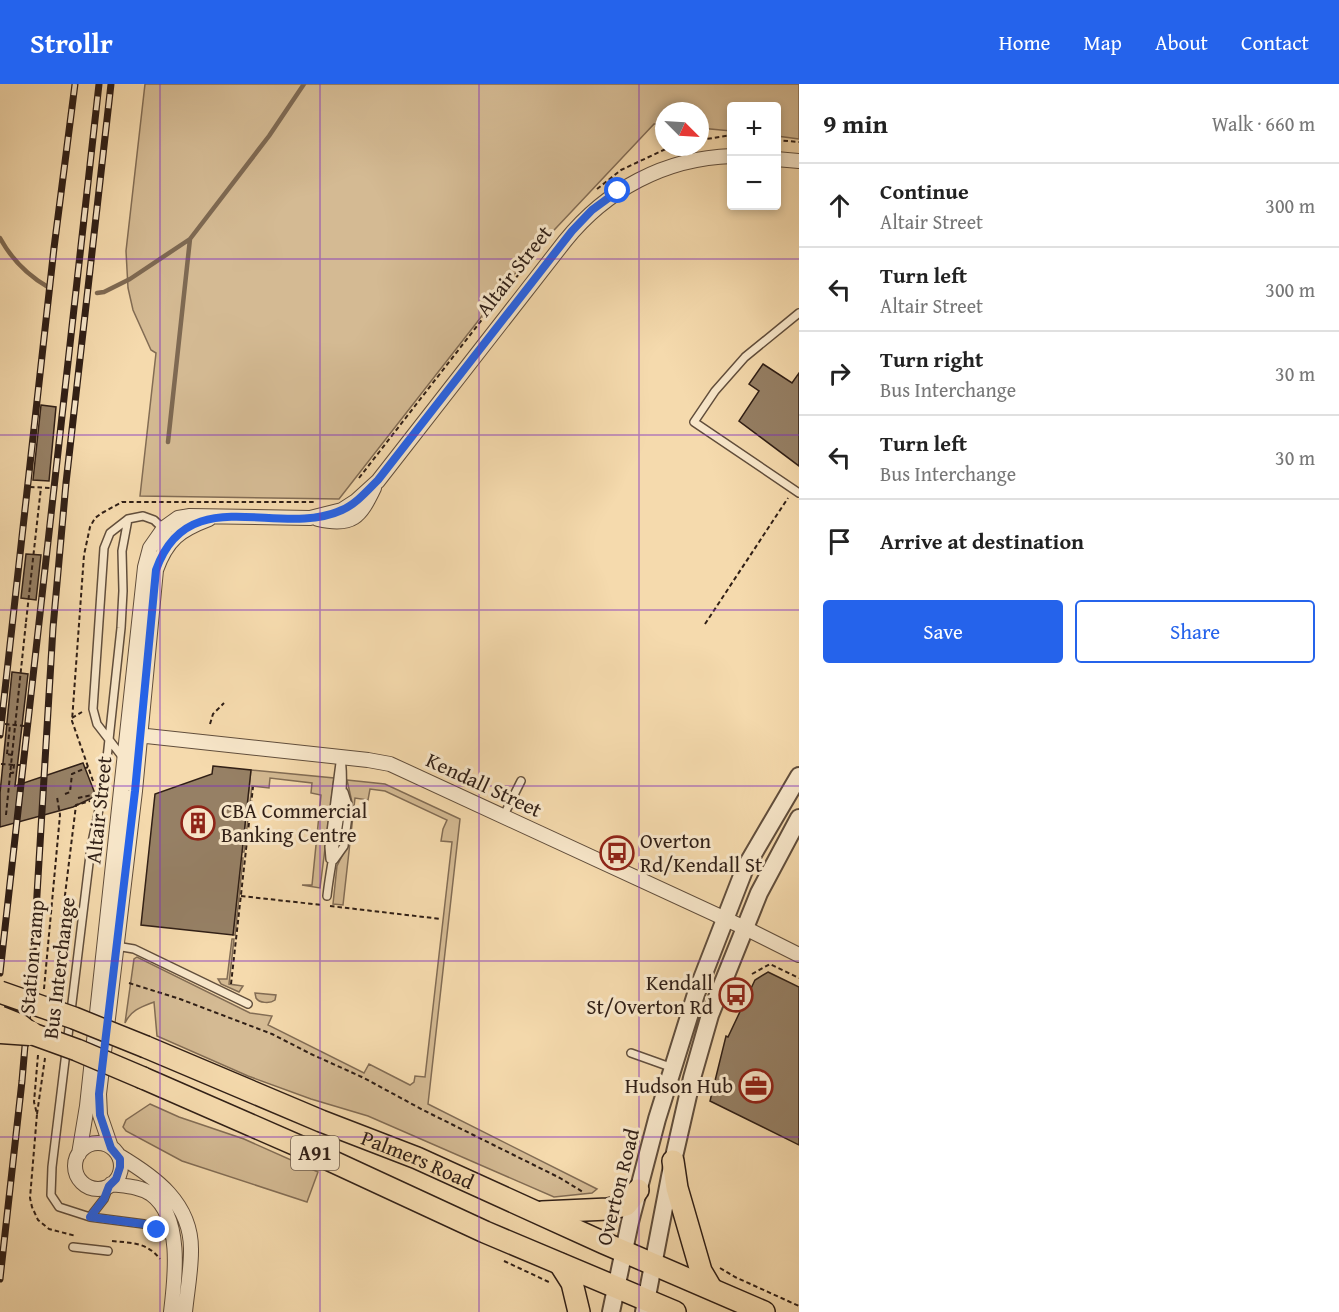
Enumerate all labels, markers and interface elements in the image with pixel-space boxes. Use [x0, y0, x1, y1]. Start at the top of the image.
text: Strollr [30, 22, 113, 63]
text: Home [999, 27, 1050, 58]
text: Map [1083, 27, 1122, 58]
text: About [1155, 27, 1208, 58]
text: Contact [1241, 27, 1309, 58]
north arrow [655, 102, 709, 156]
map controls [727, 102, 781, 210]
button: + [727, 102, 781, 156]
text: 9 min [823, 104, 888, 143]
text: Walk · 660 m [1212, 109, 1315, 138]
button: − [727, 156, 781, 210]
text: Continue [880, 175, 969, 207]
route start [604, 177, 630, 203]
icon: ahead [823, 189, 856, 222]
text: 300 m [1265, 191, 1315, 220]
text: Altair Street [880, 207, 983, 236]
street label: Altair Street [468, 218, 560, 323]
text: Turn left [880, 259, 967, 291]
icon: left [823, 273, 856, 306]
text: 300 m [1265, 275, 1315, 304]
text: Altair Street [880, 291, 983, 320]
text: Turn right [880, 343, 983, 375]
icon: right [823, 357, 856, 390]
text: 30 m [1275, 359, 1315, 388]
text: Bus Interchange [880, 375, 1016, 404]
text: Turn left [880, 427, 967, 459]
icon: left [823, 441, 856, 474]
text: 30 m [1275, 443, 1315, 472]
text: Bus Interchange [880, 459, 1016, 488]
icon: arrive [823, 525, 856, 558]
text: Arrive at destination [880, 525, 1084, 557]
button: Save [823, 600, 1063, 663]
button: Share [1075, 600, 1315, 663]
street label: Kendall Street [421, 744, 548, 825]
street label: Altair Street [77, 754, 120, 865]
place label: CBA Commercial Banking Centre [221, 795, 367, 850]
building icon: CBA Commercial Banking Centre [180, 805, 216, 841]
place label: Overton Rd/Kendall St [640, 825, 763, 880]
bus stop icon: Overton Rd/Kendall St [599, 835, 635, 871]
street label: Bus Interchange [34, 895, 83, 1041]
street label: Station ramp [11, 898, 52, 1016]
place label: Kendall St/Overton Rd [586, 967, 714, 1022]
bus stop icon: Kendall St/Overton Rd [718, 977, 754, 1013]
office icon: Hudson Hub [738, 1068, 774, 1104]
place label: Hudson Hub [625, 1070, 733, 1101]
street label: Palmers Road [357, 1122, 480, 1197]
street label: Overton Road [588, 1124, 647, 1249]
road number: A91 [291, 1136, 339, 1170]
route end [143, 1216, 169, 1242]

